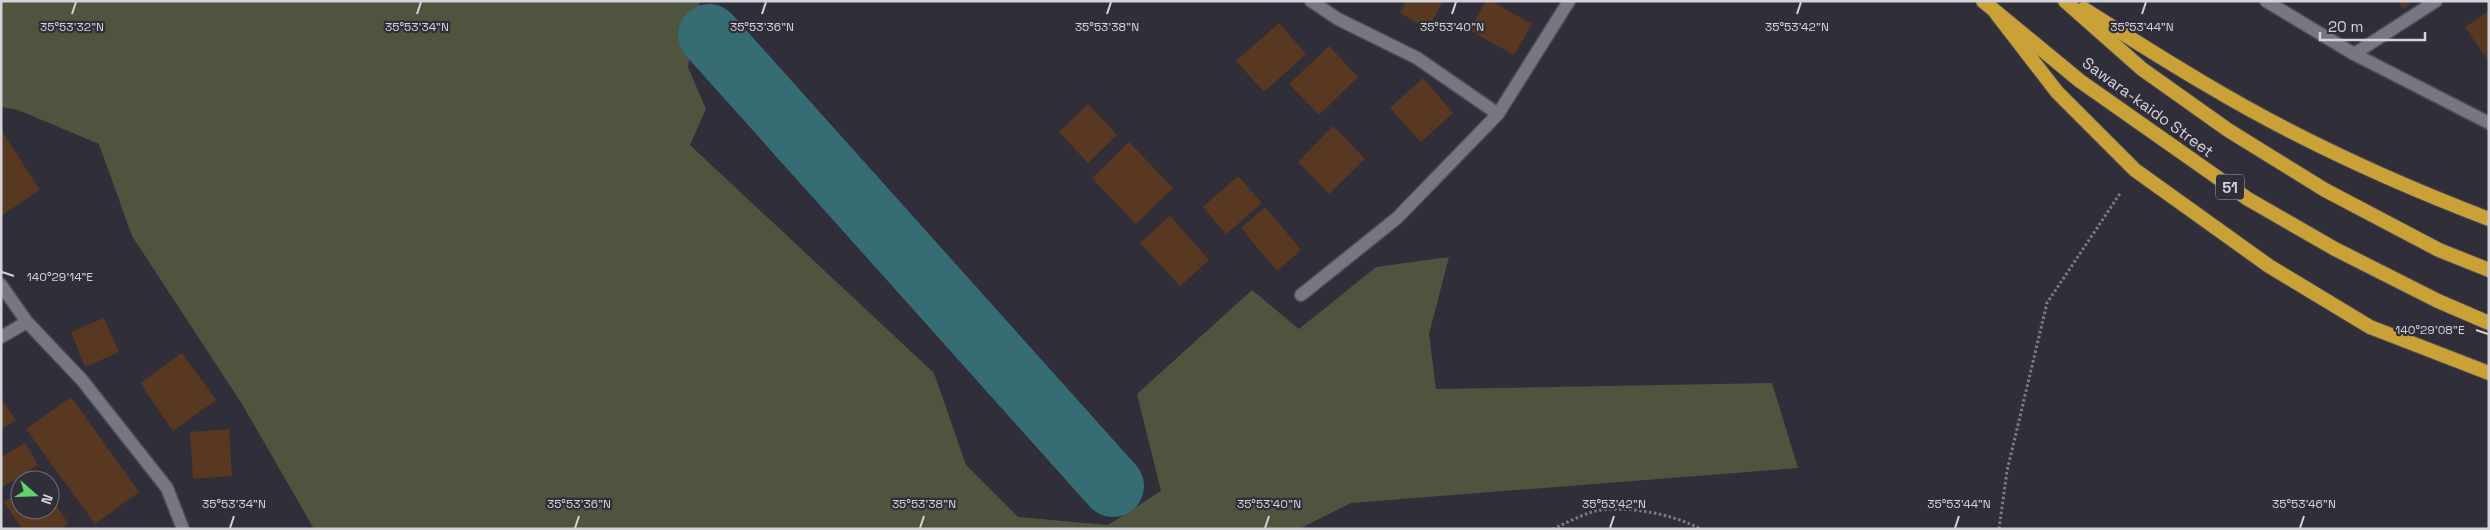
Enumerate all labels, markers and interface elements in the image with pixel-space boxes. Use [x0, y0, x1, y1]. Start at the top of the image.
scale bar [2320, 10, 2425, 42]
text: 20 m [2328, 17, 2363, 36]
text: 35°53'32"N [40, 19, 104, 35]
text: 35°53'34"N [385, 19, 449, 35]
text: 35°53'36"N [730, 19, 794, 35]
text: 35°53'38"N [1075, 19, 1139, 35]
text: 35°53'40"N [1420, 19, 1484, 35]
text: 35°53'42"N [1765, 19, 1829, 35]
text: 35°53'44"N [2110, 19, 2174, 35]
street label: Sawara-kaido Street [2078, 52, 2218, 162]
road number: 51 [2216, 174, 2244, 200]
text: 140°29'14"E [27, 269, 93, 285]
text: 140°29'08"E [2395, 322, 2465, 338]
north arrow [10, 470, 60, 520]
text: N [37, 492, 57, 507]
text: 35°53'34"N [202, 496, 266, 512]
text: 35°53'36"N [547, 496, 611, 512]
text: 35°53'38"N [892, 496, 956, 512]
text: 35°53'40"N [1237, 496, 1301, 512]
text: 35°53'42"N [1582, 496, 1646, 512]
text: 35°53'44"N [1927, 496, 1991, 512]
text: 35°53'46"N [2272, 496, 2336, 512]

